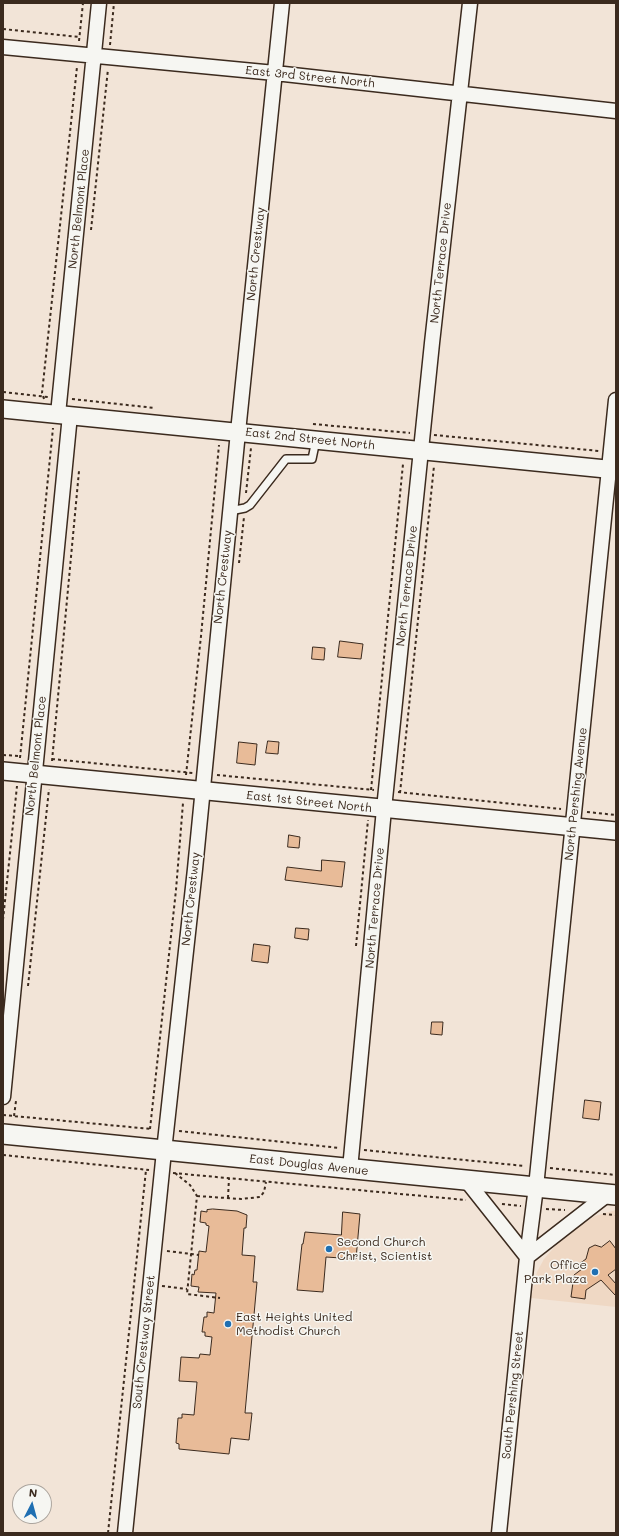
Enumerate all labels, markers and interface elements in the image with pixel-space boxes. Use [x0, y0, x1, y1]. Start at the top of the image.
street label: East 3rd Street North [245, 63, 375, 91]
street label: North Belmont Place [66, 148, 92, 270]
street label: North Terrace Drive [427, 202, 455, 324]
street label: North Crestway [244, 206, 268, 302]
street label: East 2nd Street North [245, 425, 375, 453]
street label: North Terrace Drive [393, 525, 421, 647]
street label: North Crestway [211, 529, 235, 625]
street label: North Belmont Place [23, 695, 49, 817]
street label: North Pershing Avenue [562, 727, 590, 861]
street label: East 1st Street North [246, 788, 372, 816]
street label: North Terrace Drive [363, 847, 387, 969]
street label: North Crestway [179, 851, 203, 947]
street label: East Douglas Avenue [249, 1152, 369, 1178]
place label: Second Church Christ, Scientist [337, 1235, 432, 1263]
marker: Second Church Christ, Scientist [324, 1244, 334, 1254]
place label: Office Park Plaza [524, 1258, 587, 1286]
marker: Office Park Plaza [590, 1267, 600, 1277]
street label: South Crestway Street [130, 1274, 158, 1410]
place label: East Heights United Methodist Church [236, 1310, 352, 1338]
marker: East Heights United Methodist Church [223, 1319, 233, 1329]
street label: South Pershing Street [499, 1330, 527, 1460]
north arrow [12, 1484, 52, 1524]
text: N [28, 1485, 38, 1500]

